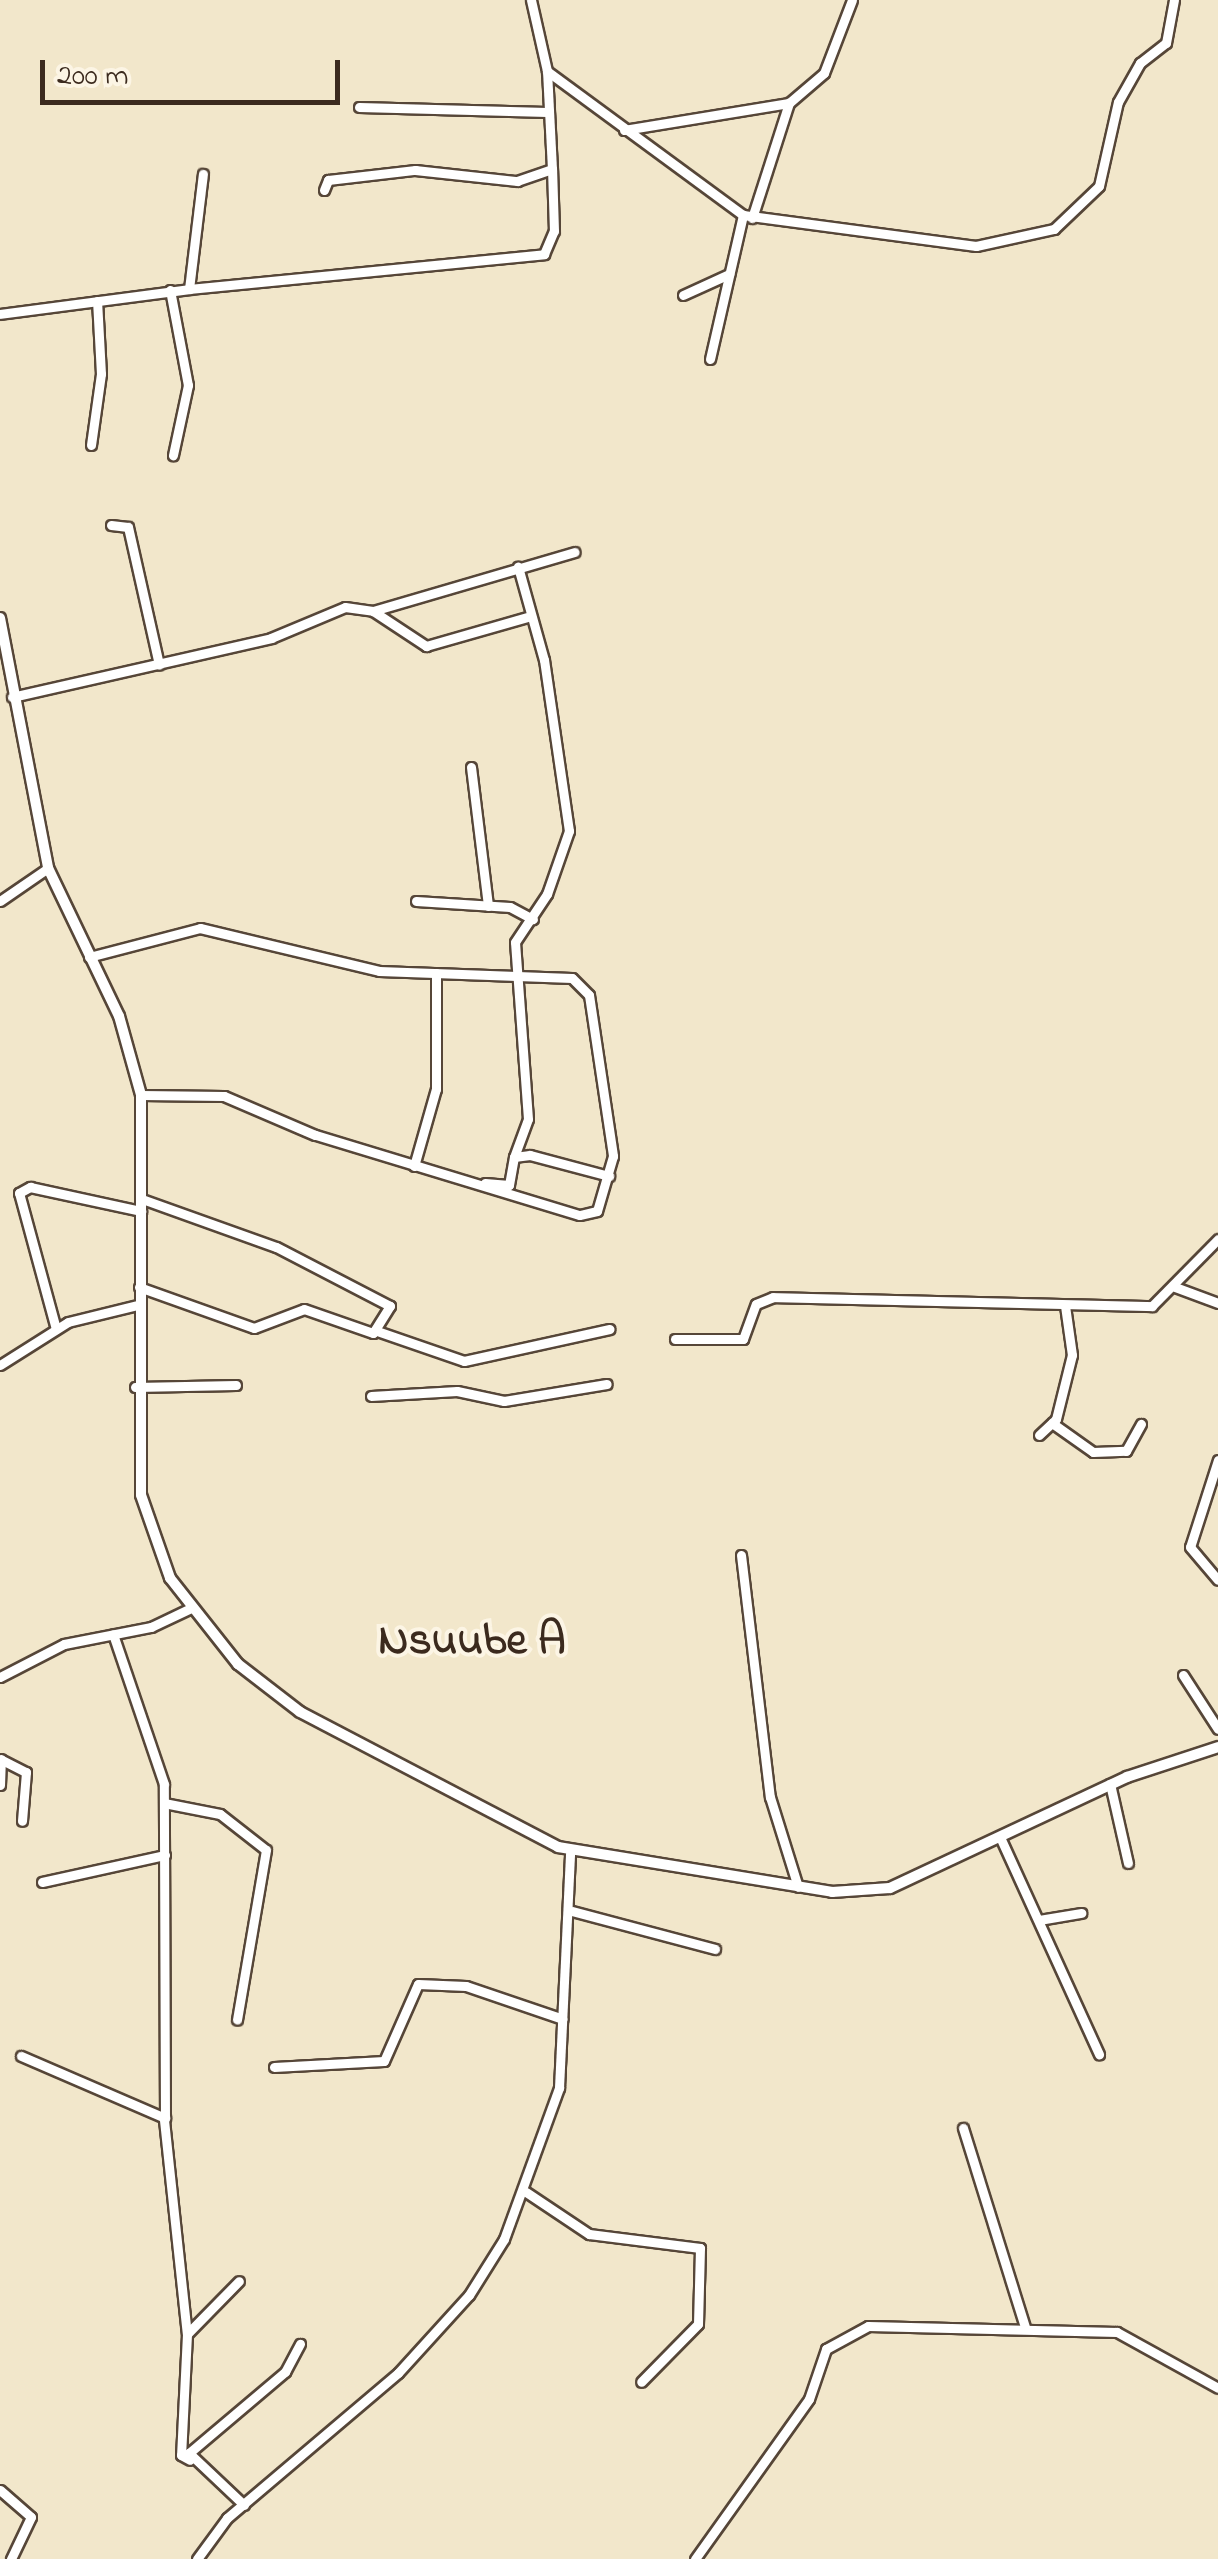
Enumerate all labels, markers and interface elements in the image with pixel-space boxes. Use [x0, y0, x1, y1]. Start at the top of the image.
scale bar [45, 40, 345, 102]
text: 200 m [57, 55, 129, 99]
district label: Nsuube A [378, 1616, 566, 1670]

